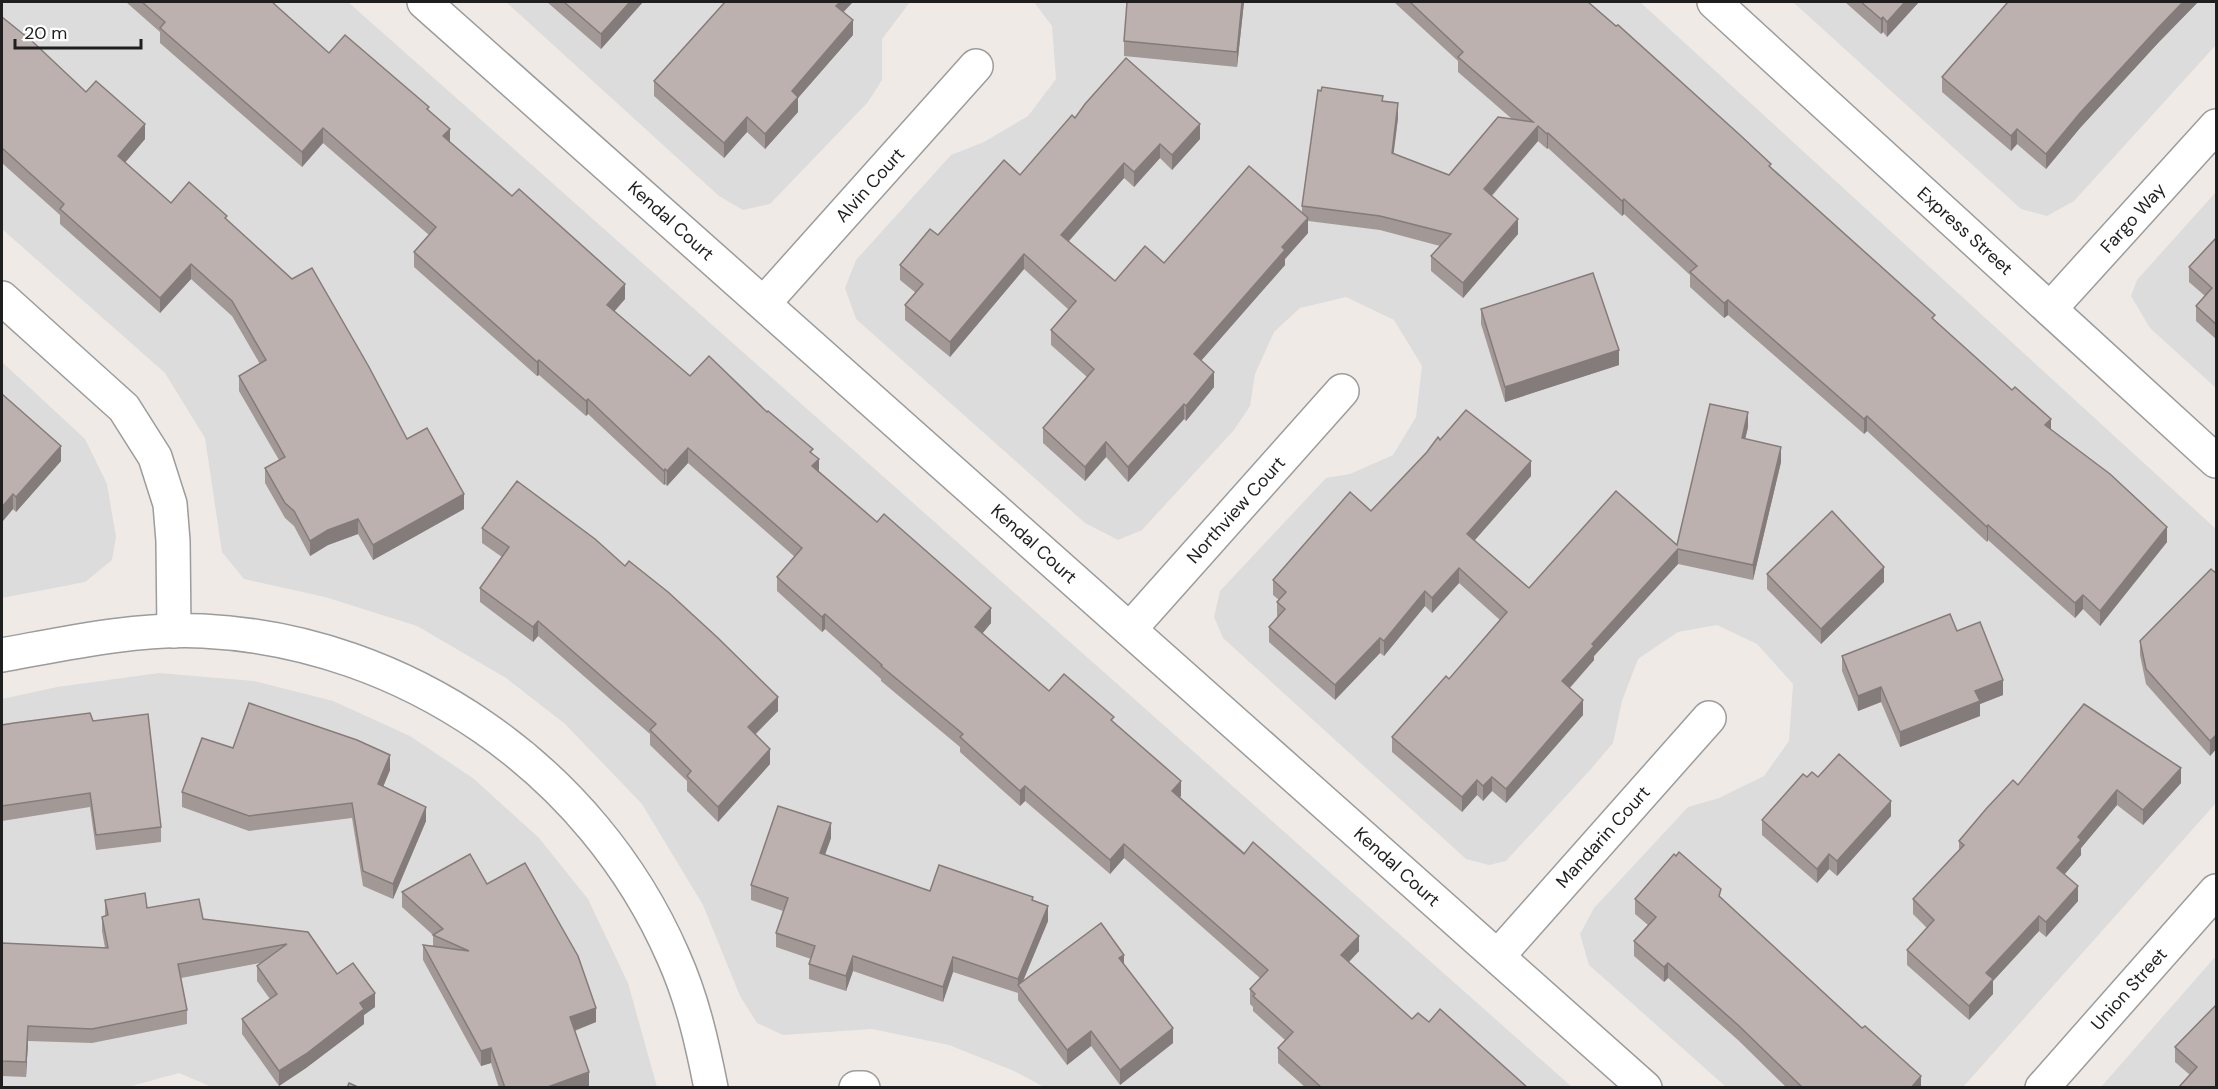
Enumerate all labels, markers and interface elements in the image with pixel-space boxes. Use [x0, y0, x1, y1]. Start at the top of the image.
scale bar [15, 12, 141, 50]
text: 20 m [24, 21, 67, 45]
street label: Alvin Court [830, 143, 910, 227]
street label: Kendal Court [623, 176, 719, 266]
street label: Fargo Way [2095, 178, 2171, 258]
street label: Express Street [1912, 182, 2018, 280]
street label: Northview Court [1181, 451, 1291, 569]
street label: Kendal Court [986, 499, 1082, 589]
street label: Mandarin Court [1551, 781, 1655, 893]
street label: Kendal Court [1349, 822, 1445, 912]
street label: Union Street [2086, 943, 2172, 1035]

